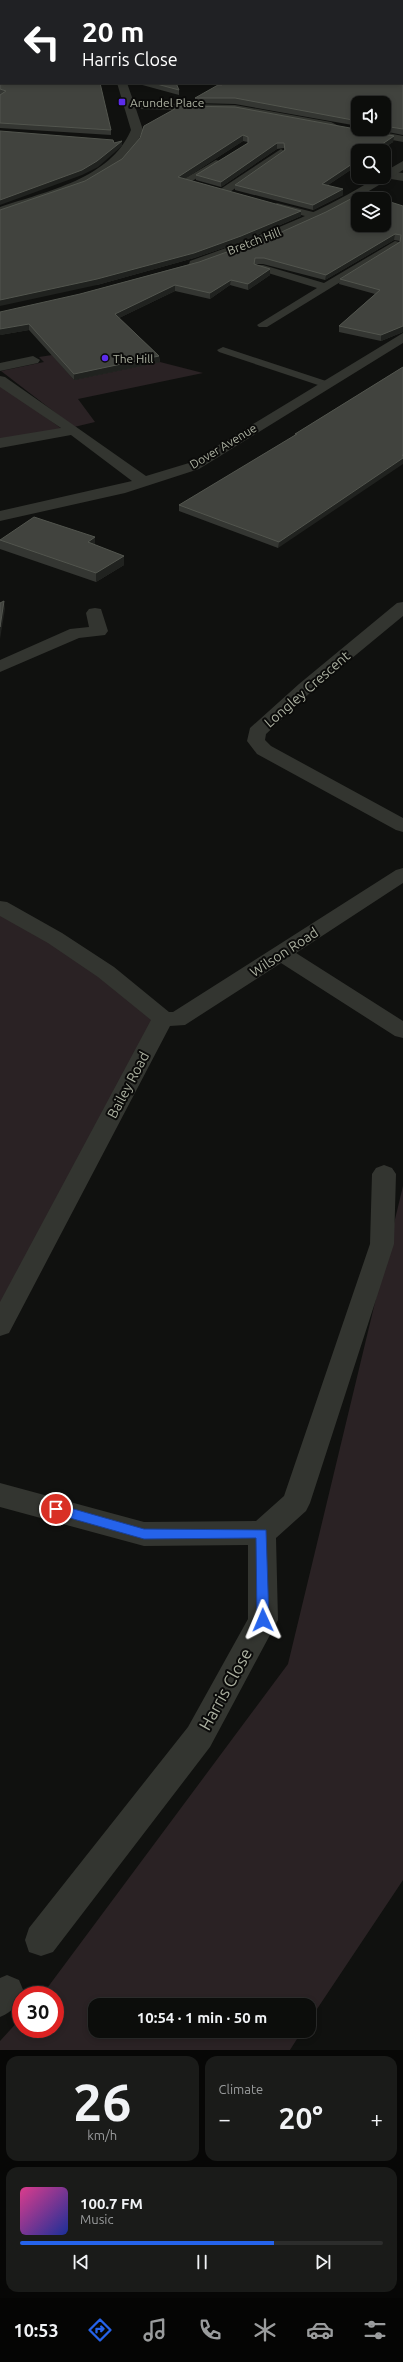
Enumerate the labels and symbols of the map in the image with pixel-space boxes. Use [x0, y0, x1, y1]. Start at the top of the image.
place label: Arundel Place [130, 96, 204, 109]
marker: Arundel Place [117, 97, 127, 107]
street label: Bretch Hill [225, 225, 283, 257]
place label: The Hill [113, 352, 153, 365]
marker: The Hill [100, 353, 110, 363]
street label: Dover Avenue [187, 421, 259, 471]
street label: Longley Crescent [261, 647, 353, 730]
street label: Wilson Road [247, 924, 321, 980]
street label: Bailey Road [104, 1049, 152, 1121]
pin [39, 1492, 73, 1526]
position arrow [242, 1599, 284, 1641]
street label: Harris Close [195, 1645, 255, 1733]
speed limit sign: 30 [12, 1986, 64, 2038]

